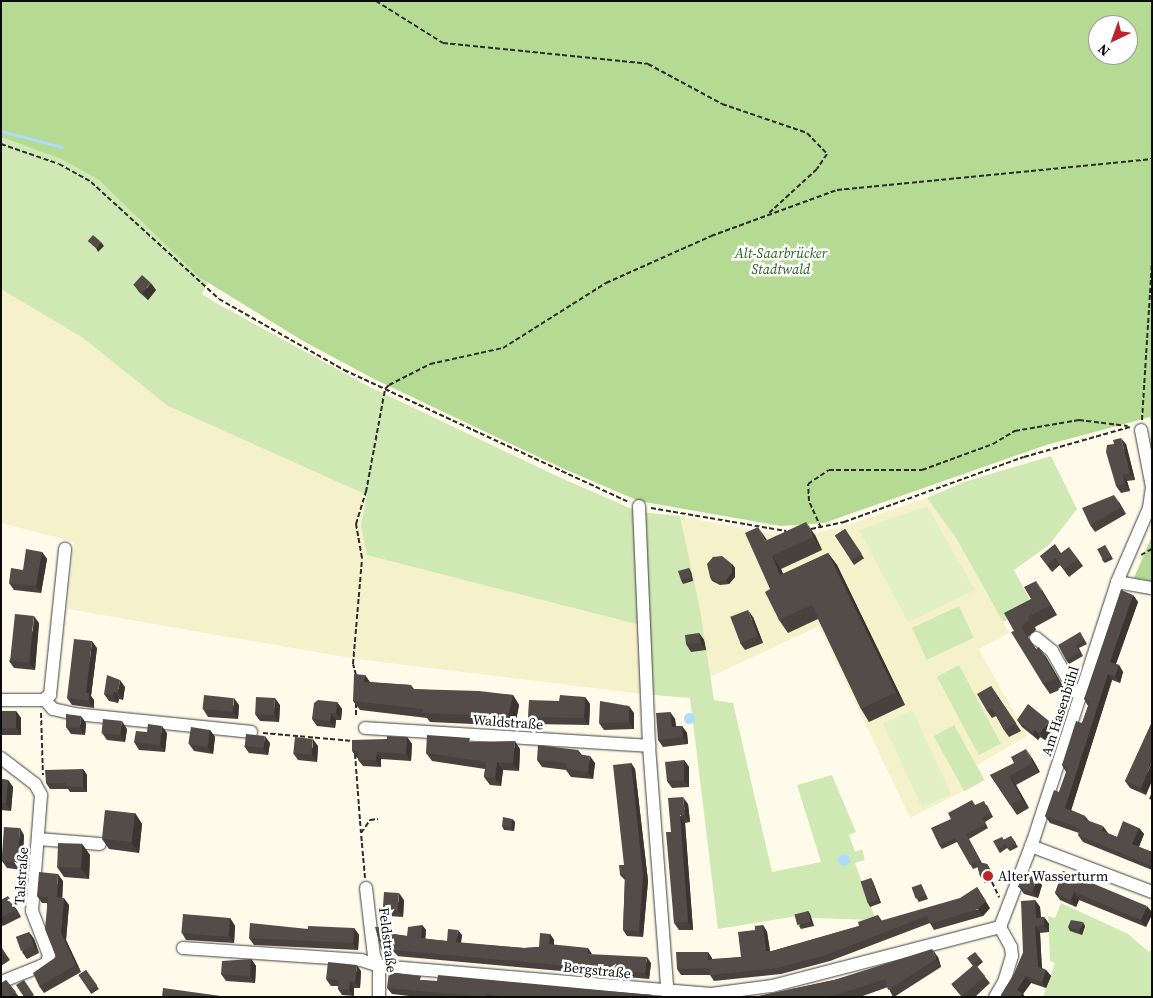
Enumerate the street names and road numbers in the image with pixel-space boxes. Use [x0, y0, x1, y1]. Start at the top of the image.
street label: Am Hasenbühl [1038, 664, 1082, 758]
street label: Waldstraße [472, 711, 544, 733]
street label: Talstraße [11, 846, 31, 906]
street label: Feldstraße [376, 906, 400, 974]
street label: Bergstraße [562, 958, 632, 982]

